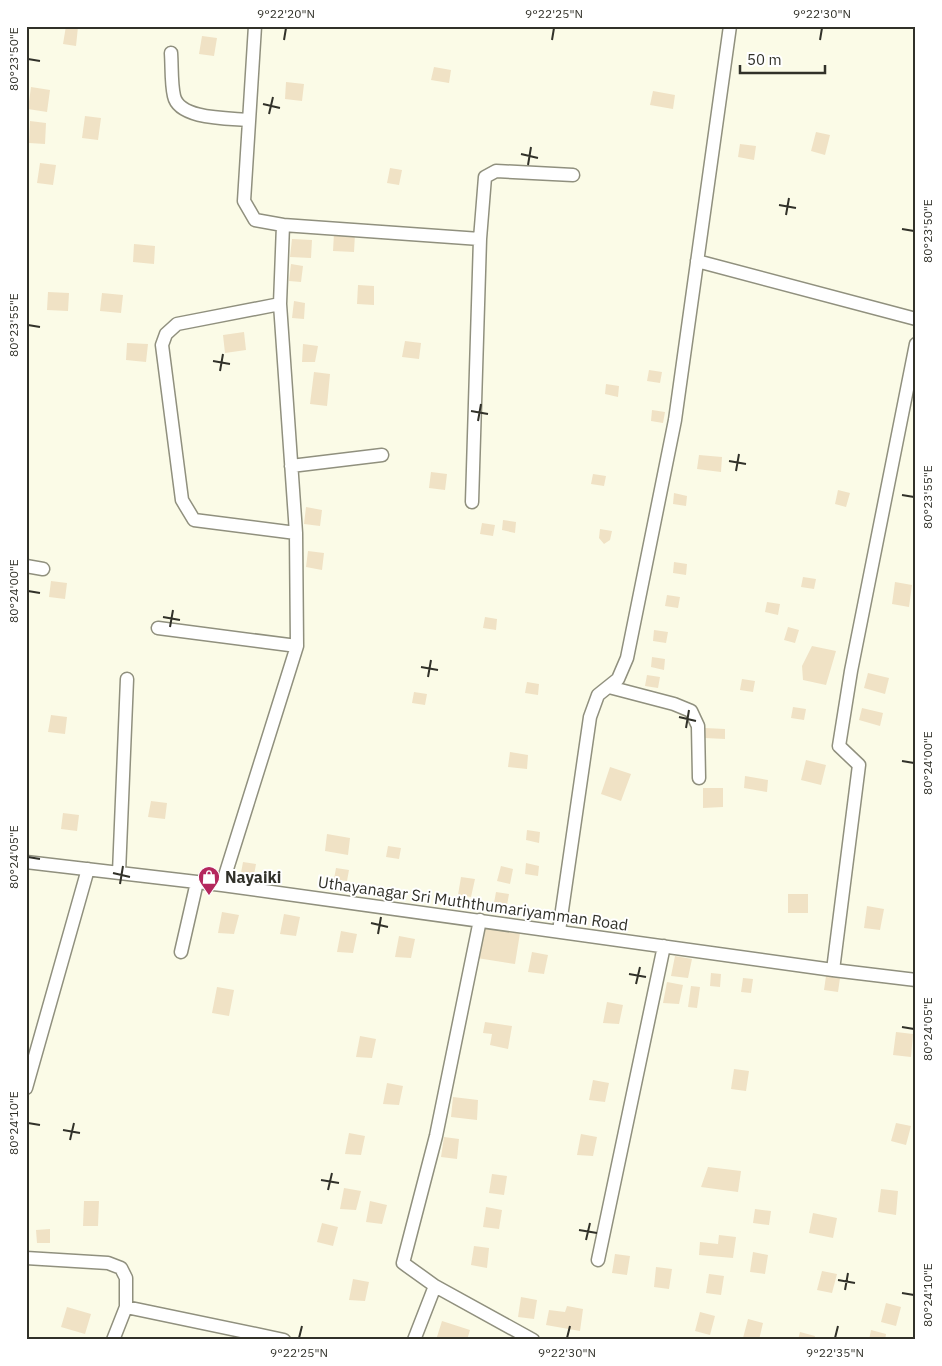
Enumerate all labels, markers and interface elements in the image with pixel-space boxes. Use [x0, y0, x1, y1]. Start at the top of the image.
text: 9°22'20"N [257, 6, 315, 21]
text: 9°22'25"N [525, 6, 583, 21]
text: 9°22'30"N [793, 6, 851, 21]
text: 80°23'50"E [6, 27, 21, 91]
scale bar [740, 42, 824, 74]
text: 50 m [747, 50, 782, 69]
text: 80°23'50"E [920, 199, 935, 263]
text: 80°23'55"E [6, 293, 21, 357]
text: 80°23'55"E [920, 465, 935, 529]
text: 80°24'00"E [6, 559, 21, 623]
text: 80°24'00"E [920, 731, 935, 795]
text: 80°24'05"E [6, 825, 21, 889]
shop icon: Nayaiki [197, 865, 221, 896]
place label: Nayaiki [225, 867, 281, 887]
street label: Uthayanagar Sri Muththumariyamman Road [317, 871, 629, 935]
text: 80°24'05"E [920, 997, 935, 1061]
text: 80°24'10"E [6, 1091, 21, 1155]
text: 80°24'10"E [920, 1263, 935, 1327]
text: 9°22'25"N [270, 1345, 328, 1360]
text: 9°22'30"N [538, 1345, 596, 1360]
text: 9°22'35"N [806, 1345, 864, 1360]

